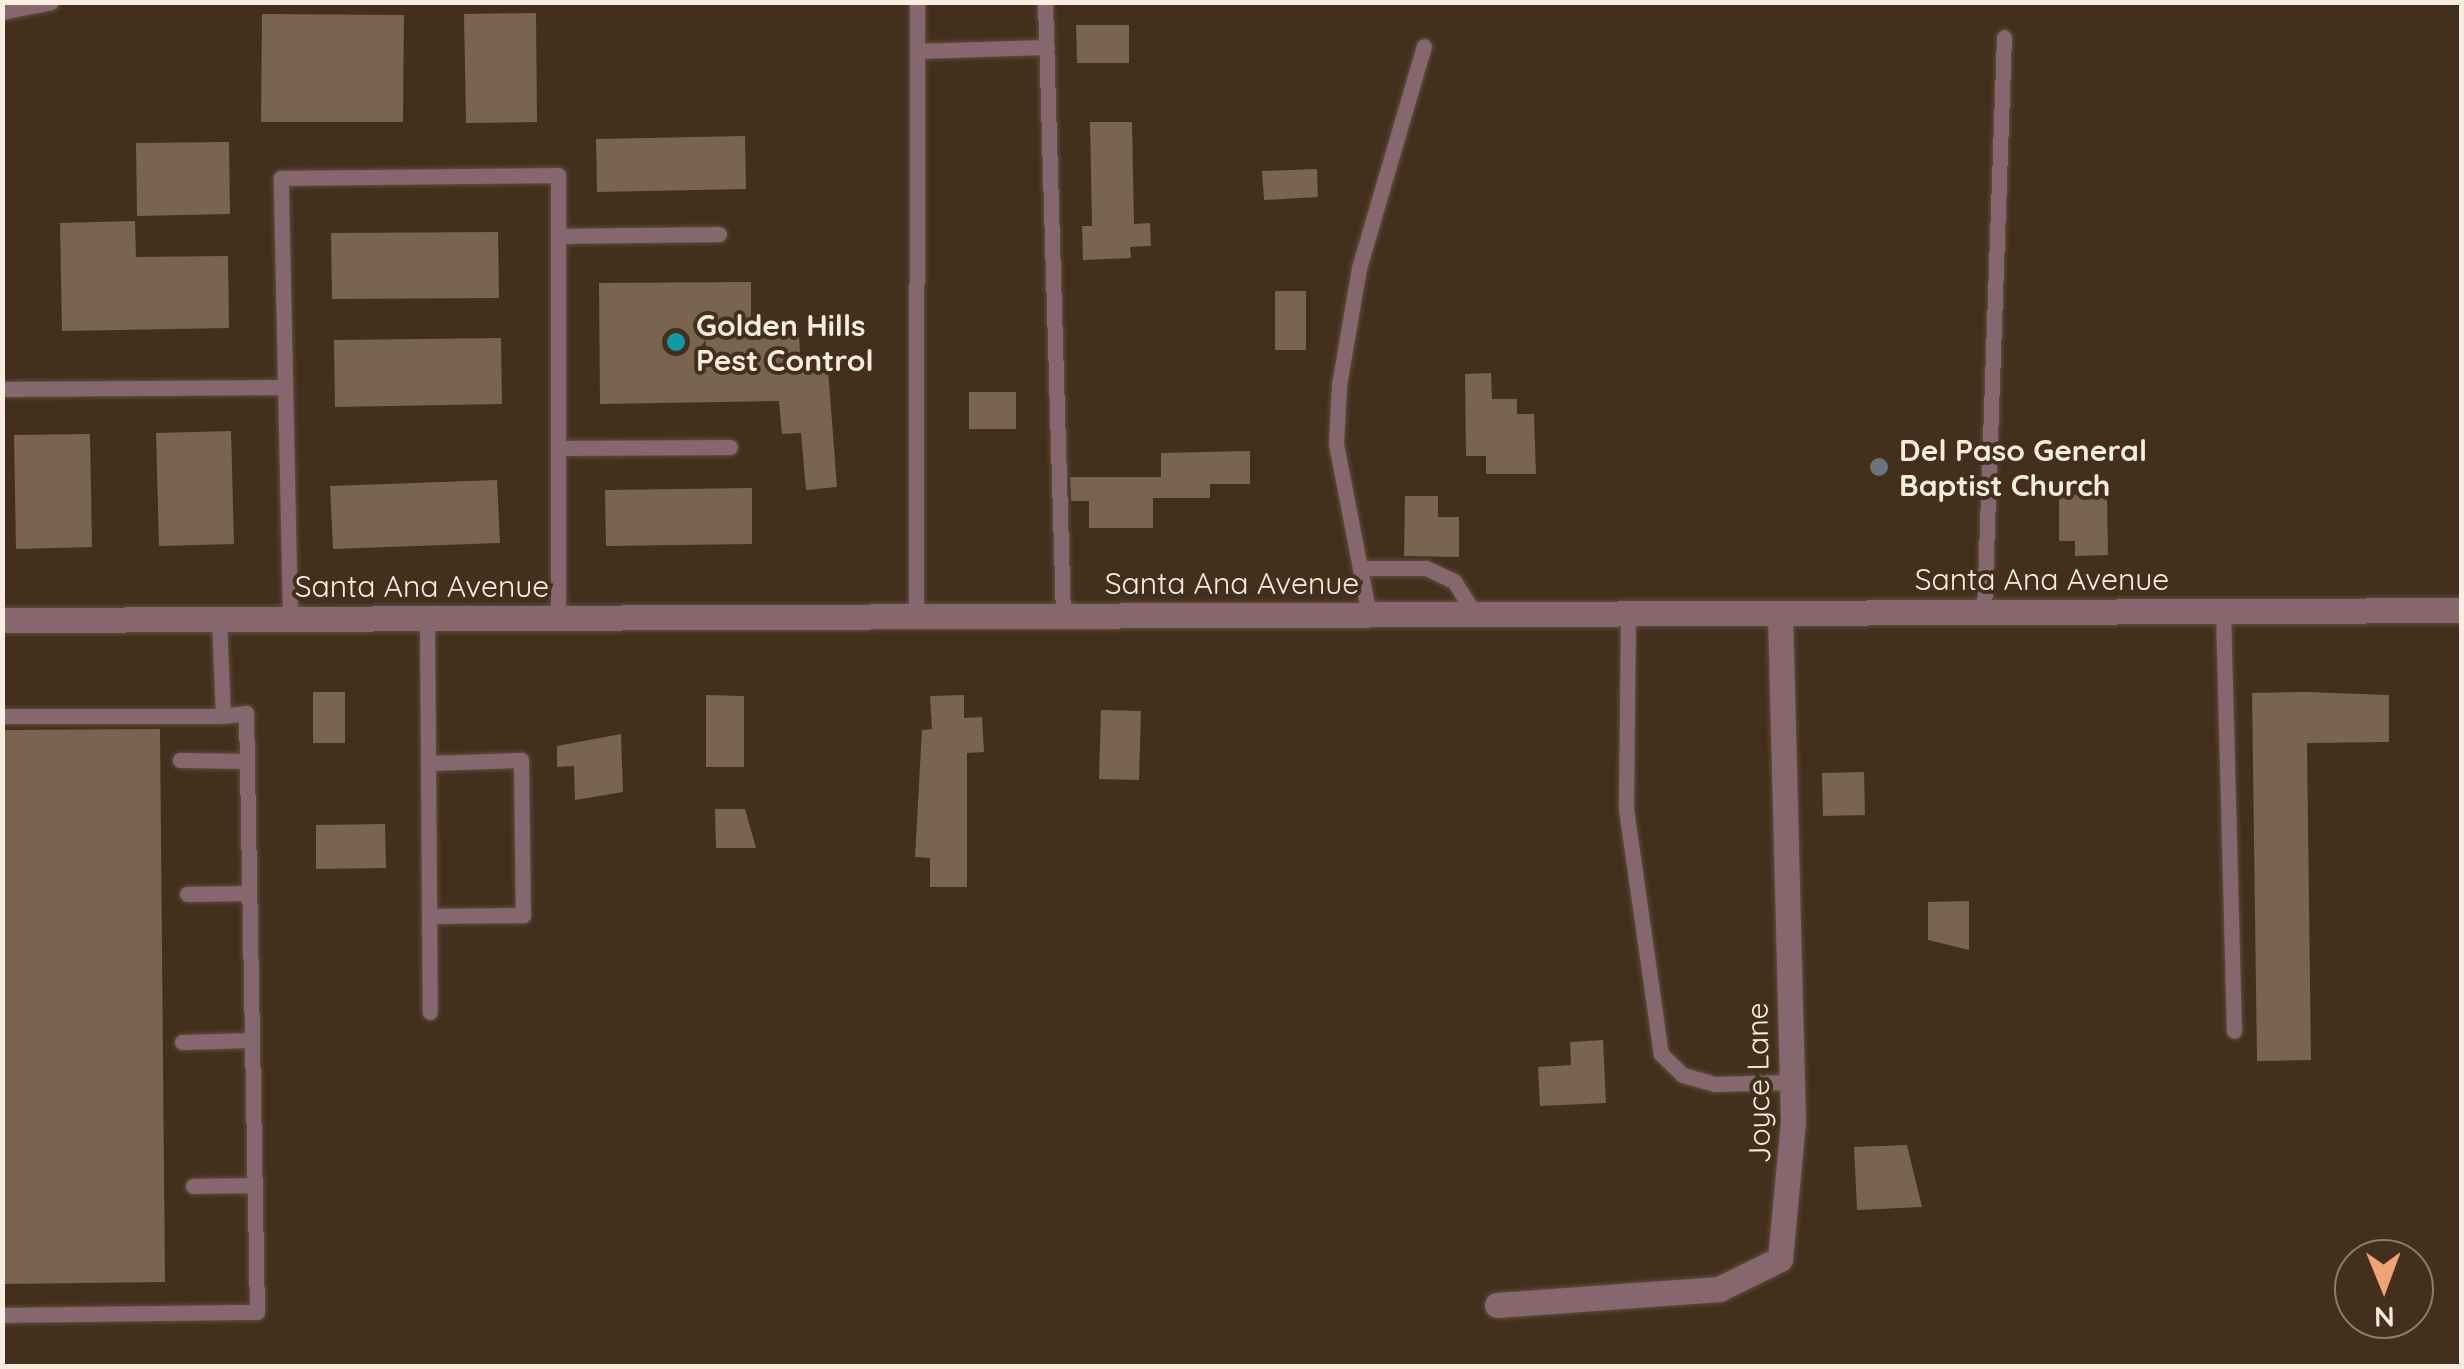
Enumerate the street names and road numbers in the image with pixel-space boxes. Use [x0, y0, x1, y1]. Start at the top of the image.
street label: Santa Ana Avenue [1915, 561, 2169, 597]
street label: Santa Ana Avenue [1105, 565, 1359, 601]
street label: Santa Ana Avenue [295, 568, 549, 604]
street label: Joyce Lane [1739, 1002, 1777, 1164]

